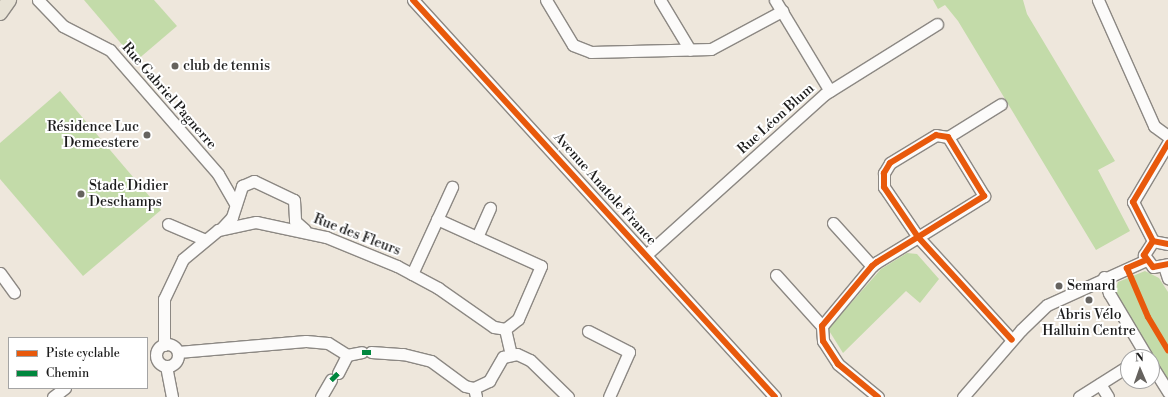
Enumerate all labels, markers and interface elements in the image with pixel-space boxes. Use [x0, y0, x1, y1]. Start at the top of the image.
street label: Rue Gabriel Pagnerre [118, 39, 220, 153]
place label: club de tennis [183, 58, 270, 74]
marker: club de tennis [170, 61, 180, 71]
street label: Rue Léon Blum [734, 80, 818, 158]
place label: Résidence Luc Demeestere [47, 119, 139, 152]
street label: Avenue Anatole France [550, 129, 660, 249]
marker: Résidence Luc Demeestere [142, 130, 152, 140]
place label: Stade Didier Deschamps [89, 178, 168, 210]
marker: Stade Didier Deschamps [76, 189, 86, 199]
street label: Rue des Fleurs [311, 211, 403, 259]
place label: Semard [1067, 278, 1115, 294]
marker: Semard [1054, 281, 1064, 291]
marker: Abris Vélo Halluin Centre [1084, 295, 1094, 305]
place label: Abris Vélo Halluin Centre [1042, 307, 1136, 340]
legend [8, 337, 148, 389]
text: Piste cyclable [46, 346, 120, 361]
north arrow [1120, 349, 1160, 389]
text: N [1135, 351, 1144, 365]
text: Chemin [46, 366, 89, 381]

